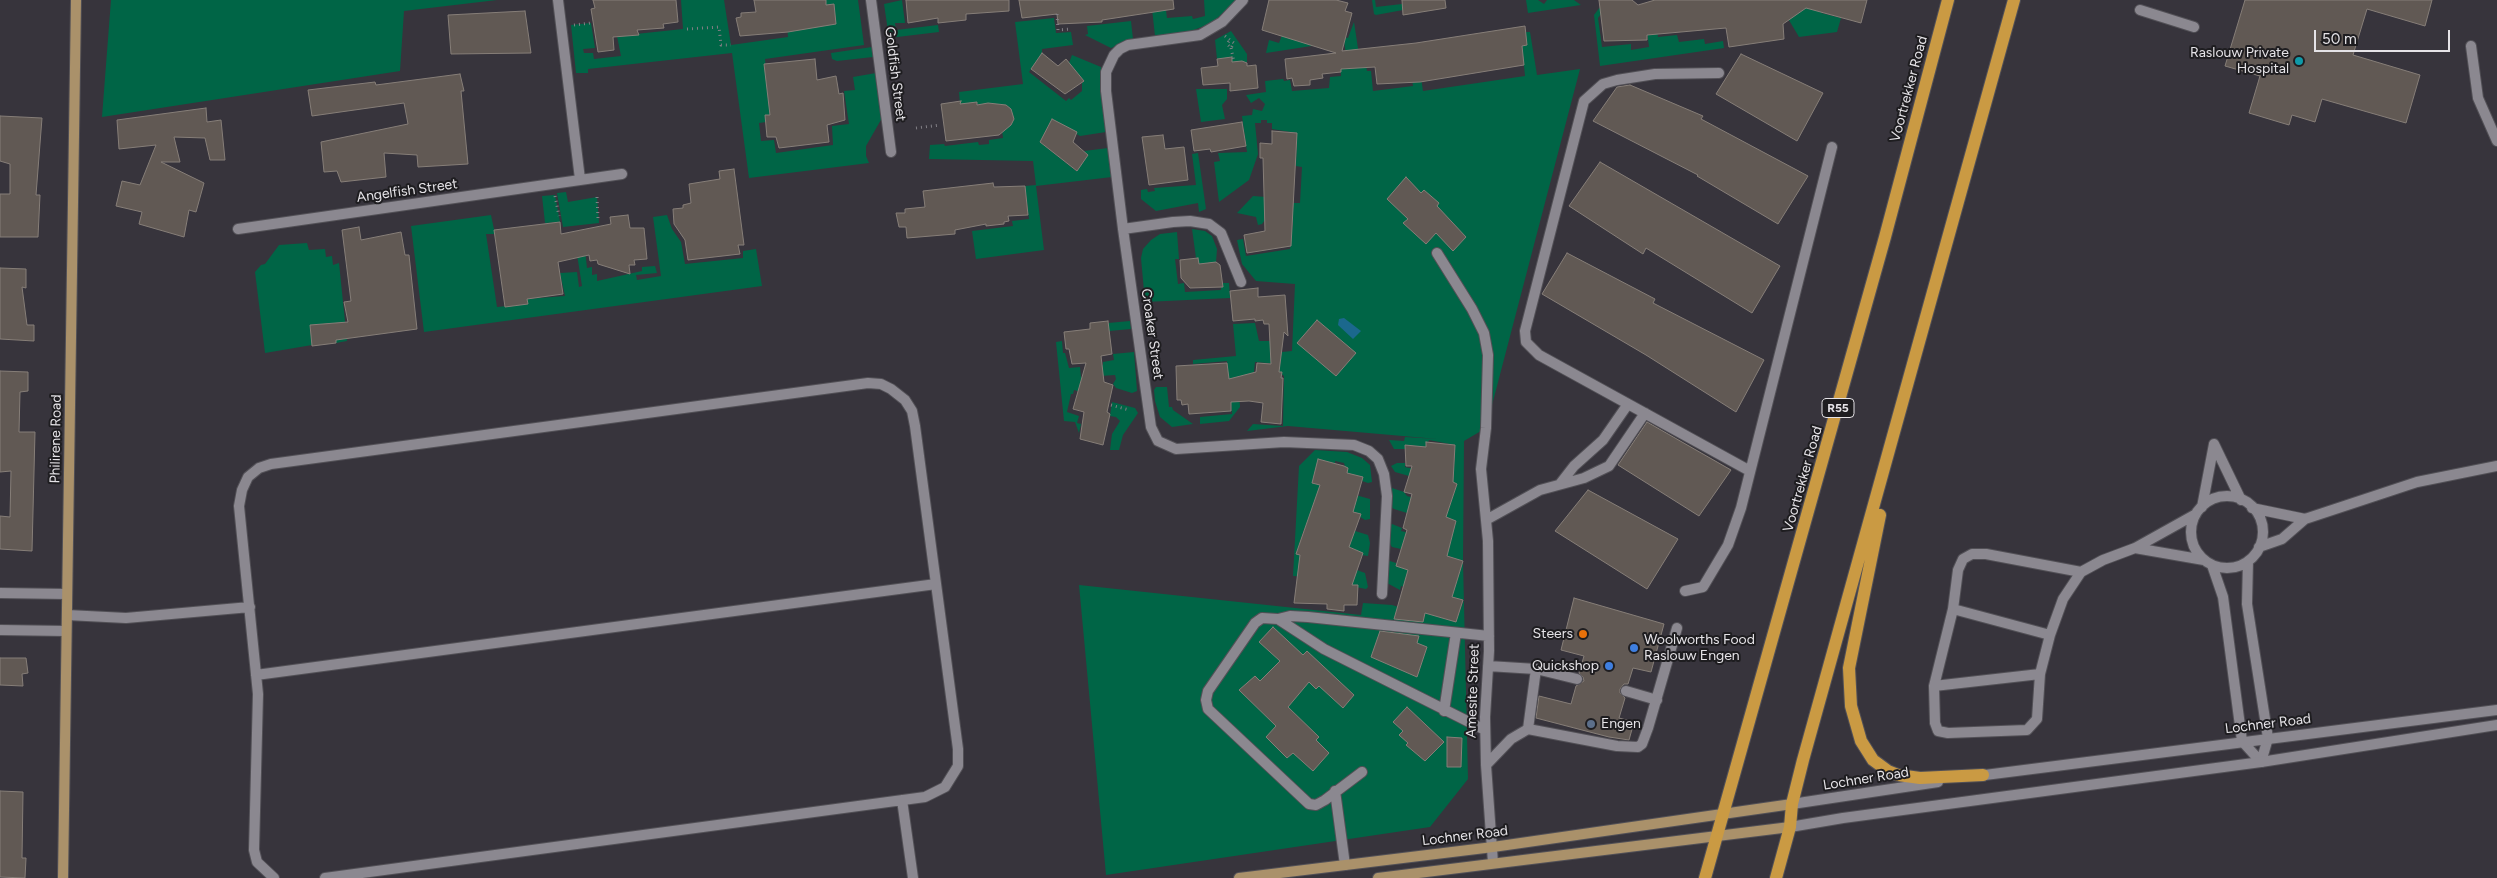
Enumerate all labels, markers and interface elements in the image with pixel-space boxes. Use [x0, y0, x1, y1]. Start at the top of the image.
scale bar [2317, 20, 2453, 52]
street label: Goldfish Street [881, 26, 909, 122]
text: 50 m [2322, 30, 2357, 48]
street label: Voortrekker Road [1887, 34, 1931, 144]
place label: Raslouw Private Hospital [2190, 45, 2289, 78]
marker: Raslouw Private Hospital [2293, 55, 2305, 67]
street label: Angelfish Street [356, 176, 458, 206]
street label: Croaker Street [1137, 287, 1167, 381]
street label: Philirene Road [47, 394, 65, 484]
road number: R55 [1822, 398, 1854, 418]
street label: Voortrekker Road [1780, 424, 1826, 534]
place label: Steers [1533, 626, 1573, 642]
marker: Steers [1577, 628, 1589, 640]
place label: Woolworths Food Raslouw Engen [1644, 632, 1755, 664]
marker: Woolworths Food Raslouw Engen [1628, 642, 1640, 654]
street label: Amesite Street [1463, 644, 1483, 738]
place label: Quickshop [1532, 658, 1599, 674]
marker: Quickshop [1603, 660, 1615, 672]
street label: Lochner Road [2224, 710, 2312, 738]
place label: Engen [1601, 716, 1641, 732]
marker: Engen [1585, 718, 1597, 730]
street label: Lochner Road [1822, 764, 1910, 794]
street label: Lochner Road [1421, 822, 1509, 850]

